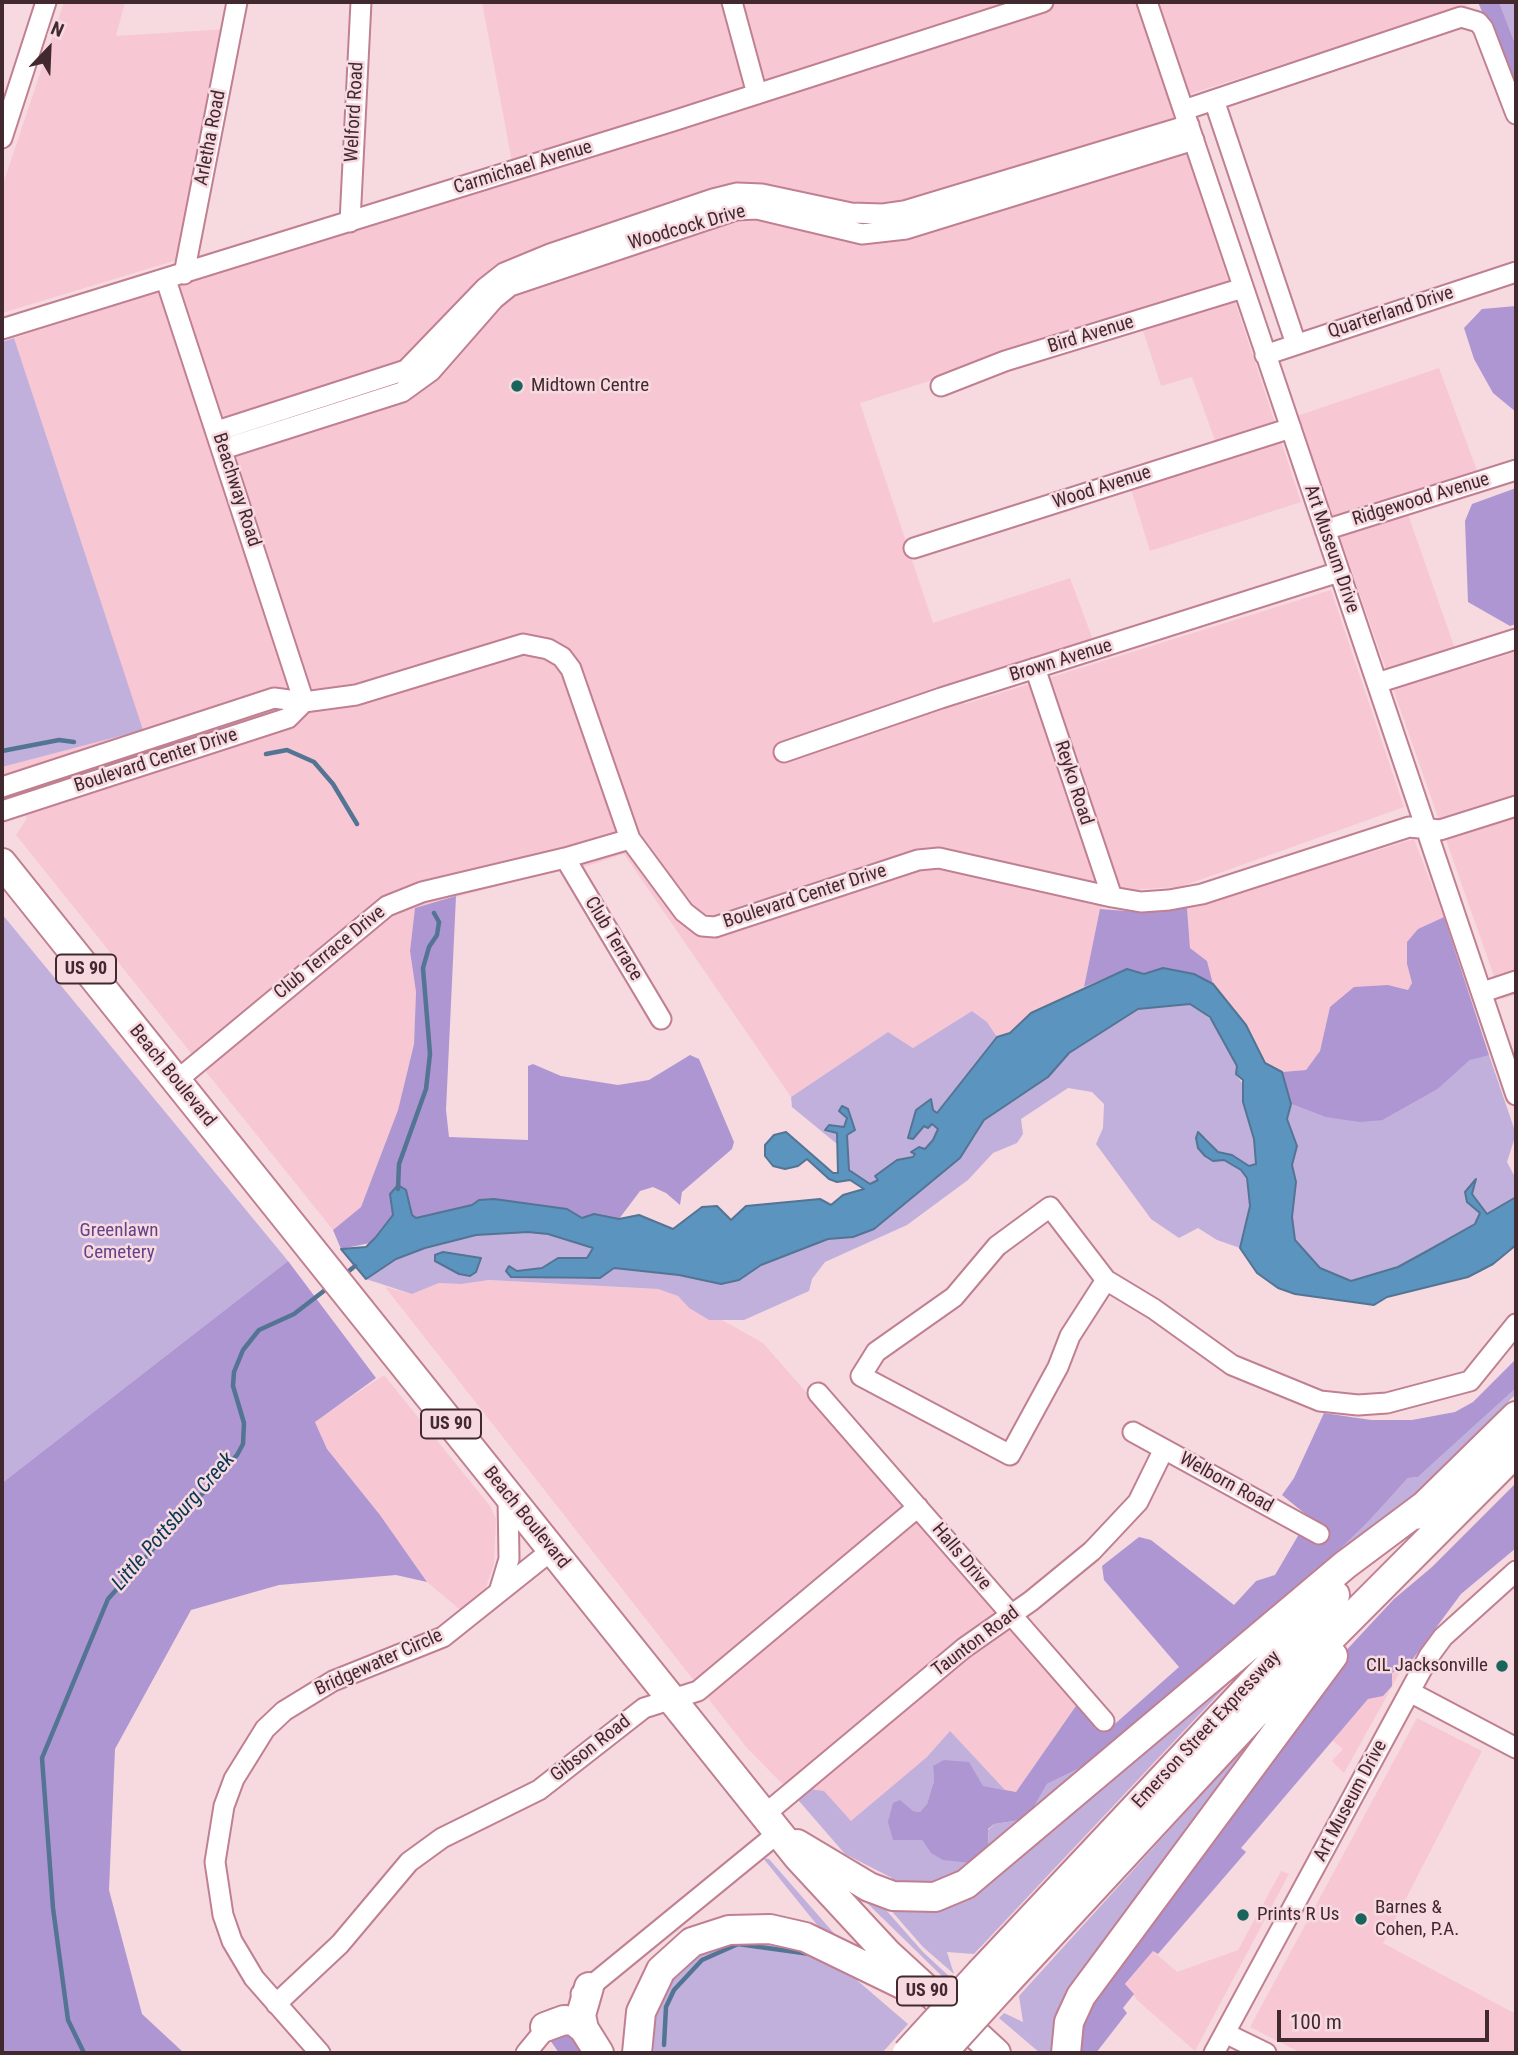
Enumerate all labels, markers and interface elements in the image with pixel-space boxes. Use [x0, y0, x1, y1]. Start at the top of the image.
north arrow [14, 14, 84, 84]
text: N [48, 16, 67, 42]
street label: Welford Road [341, 61, 369, 163]
street label: Arletha Road [191, 89, 231, 187]
street label: Carmichael Avenue [451, 136, 595, 200]
street label: Woodcock Drive [626, 200, 748, 256]
street label: Quarterland Drive [1325, 282, 1457, 344]
street label: Bird Avenue [1045, 311, 1137, 359]
place label: Midtown Centre [531, 375, 649, 397]
marker: Midtown Centre [509, 378, 525, 394]
street label: Beachway Road [207, 430, 265, 550]
street label: Wood Avenue [1050, 461, 1154, 515]
street label: Ridgewood Avenue [1350, 468, 1492, 532]
street label: Art Museum Drive [1298, 482, 1364, 616]
street label: Brown Avenue [1007, 635, 1115, 687]
street label: Boulevard Center Drive [72, 724, 240, 798]
street label: Reyko Road [1049, 738, 1097, 828]
street label: Boulevard Center Drive [721, 860, 889, 934]
street label: Club Terrace [579, 893, 647, 985]
street label: Club Terrace Drive [270, 901, 390, 1005]
road number: US 90 [56, 954, 116, 984]
street label: Beach Boulevard [124, 1020, 220, 1132]
park label: Greenlawn Cemetery [80, 1220, 158, 1264]
road number: US 90 [421, 1409, 481, 1438]
water label: Little Pottsburg Creek [107, 1448, 241, 1596]
street label: Welborn Road [1175, 1448, 1277, 1518]
street label: Beach Boulevard [478, 1462, 574, 1574]
street label: Halls Drive [926, 1519, 996, 1595]
street label: Taunton Road [928, 1602, 1024, 1682]
street label: Bridgewater Circle [312, 1625, 446, 1701]
street label: Emerson Street Expressway [1128, 1646, 1286, 1814]
place label: CIL Jacksonville [1366, 1655, 1488, 1677]
marker: CIL Jacksonville [1494, 1658, 1510, 1674]
street label: Gibson Road [547, 1711, 635, 1787]
street label: Art Museum Drive [1309, 1736, 1393, 1866]
place label: Barnes & Cohen, P.A. [1375, 1897, 1459, 1941]
place label: Prints R Us [1257, 1904, 1339, 1926]
marker: Prints R Us [1235, 1907, 1251, 1923]
marker: Barnes & Cohen, P.A. [1353, 1911, 1369, 1927]
road number: US 90 [897, 1977, 957, 2006]
scale bar [1280, 1996, 1492, 2040]
text: 100 m [1290, 2010, 1342, 2034]

